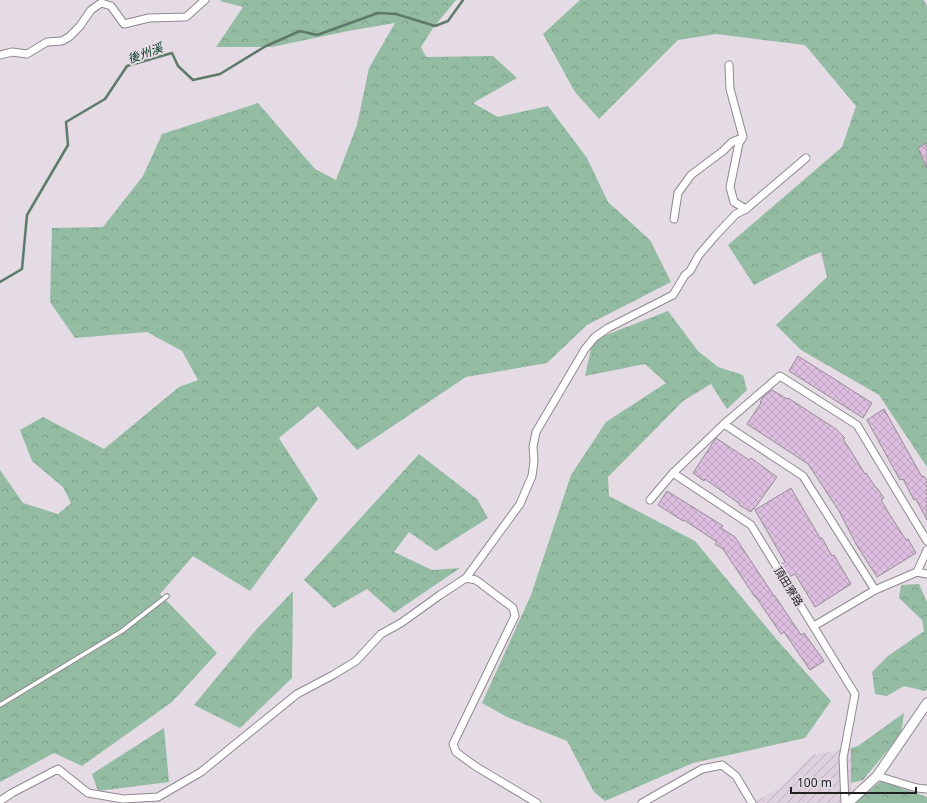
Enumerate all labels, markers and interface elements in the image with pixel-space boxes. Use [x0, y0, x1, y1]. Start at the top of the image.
water label: 後州溪 [125, 38, 167, 67]
street label: 頂田寮路 [771, 563, 807, 609]
scale bar [791, 769, 916, 795]
text: 100 m [797, 774, 832, 791]

